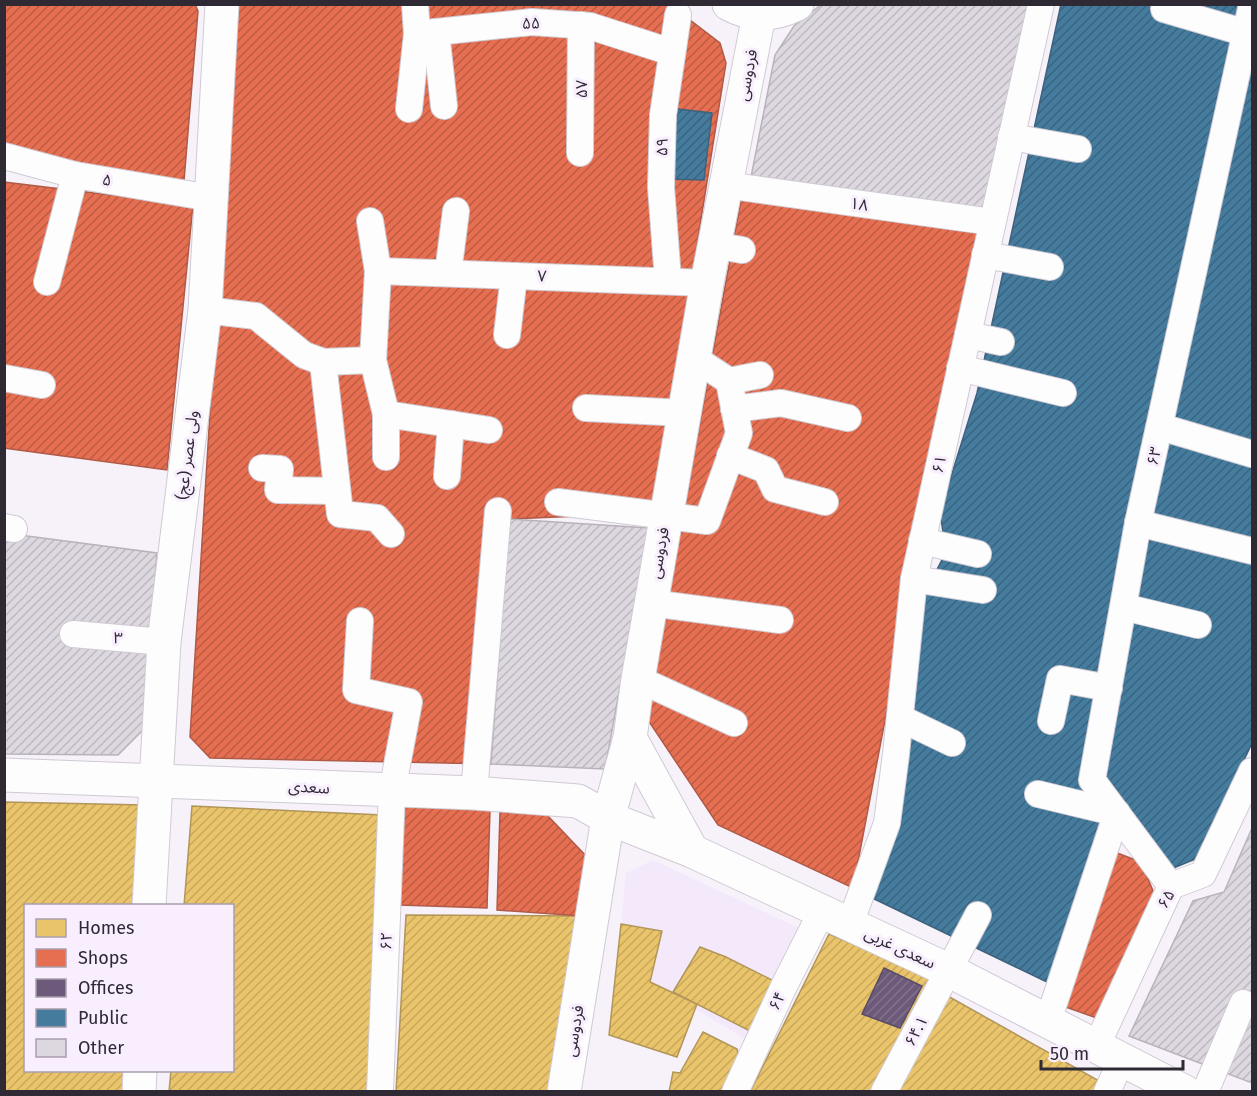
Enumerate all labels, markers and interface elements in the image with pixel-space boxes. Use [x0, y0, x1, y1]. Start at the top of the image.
street label: ۵۵ [522, 13, 540, 33]
street label: فردوسی [733, 48, 761, 102]
street label: ۵۷ [572, 80, 591, 98]
street label: ۵۹ [652, 138, 672, 156]
street label: ۵ [101, 170, 113, 190]
street label: ۱۸ [849, 193, 869, 215]
street label: ۷ [537, 266, 547, 286]
street label: ولی عصر (عج) [172, 409, 205, 501]
street label: ۶۳ [1143, 445, 1165, 467]
street label: ۶۱ [928, 453, 950, 475]
street label: فردوسی [645, 526, 673, 580]
street label: ۳ [113, 628, 123, 648]
street label: سعدی [288, 776, 330, 798]
street label: ۶۵ [1153, 886, 1179, 912]
legend [24, 904, 234, 1072]
text: Homes [78, 917, 134, 939]
street label: سعدی غربی [862, 923, 938, 973]
street label: ۶۲ [376, 932, 396, 950]
text: Shops [78, 947, 128, 969]
text: Offices [78, 977, 133, 999]
street label: ۶۴ [765, 989, 789, 1013]
street label: فردوسی [561, 1004, 587, 1058]
text: Public [78, 1007, 128, 1029]
street label: ۶۴.۱ [900, 1013, 932, 1049]
scale bar [1041, 1033, 1184, 1071]
text: Other [78, 1037, 124, 1059]
text: 50 m [1050, 1043, 1089, 1065]

